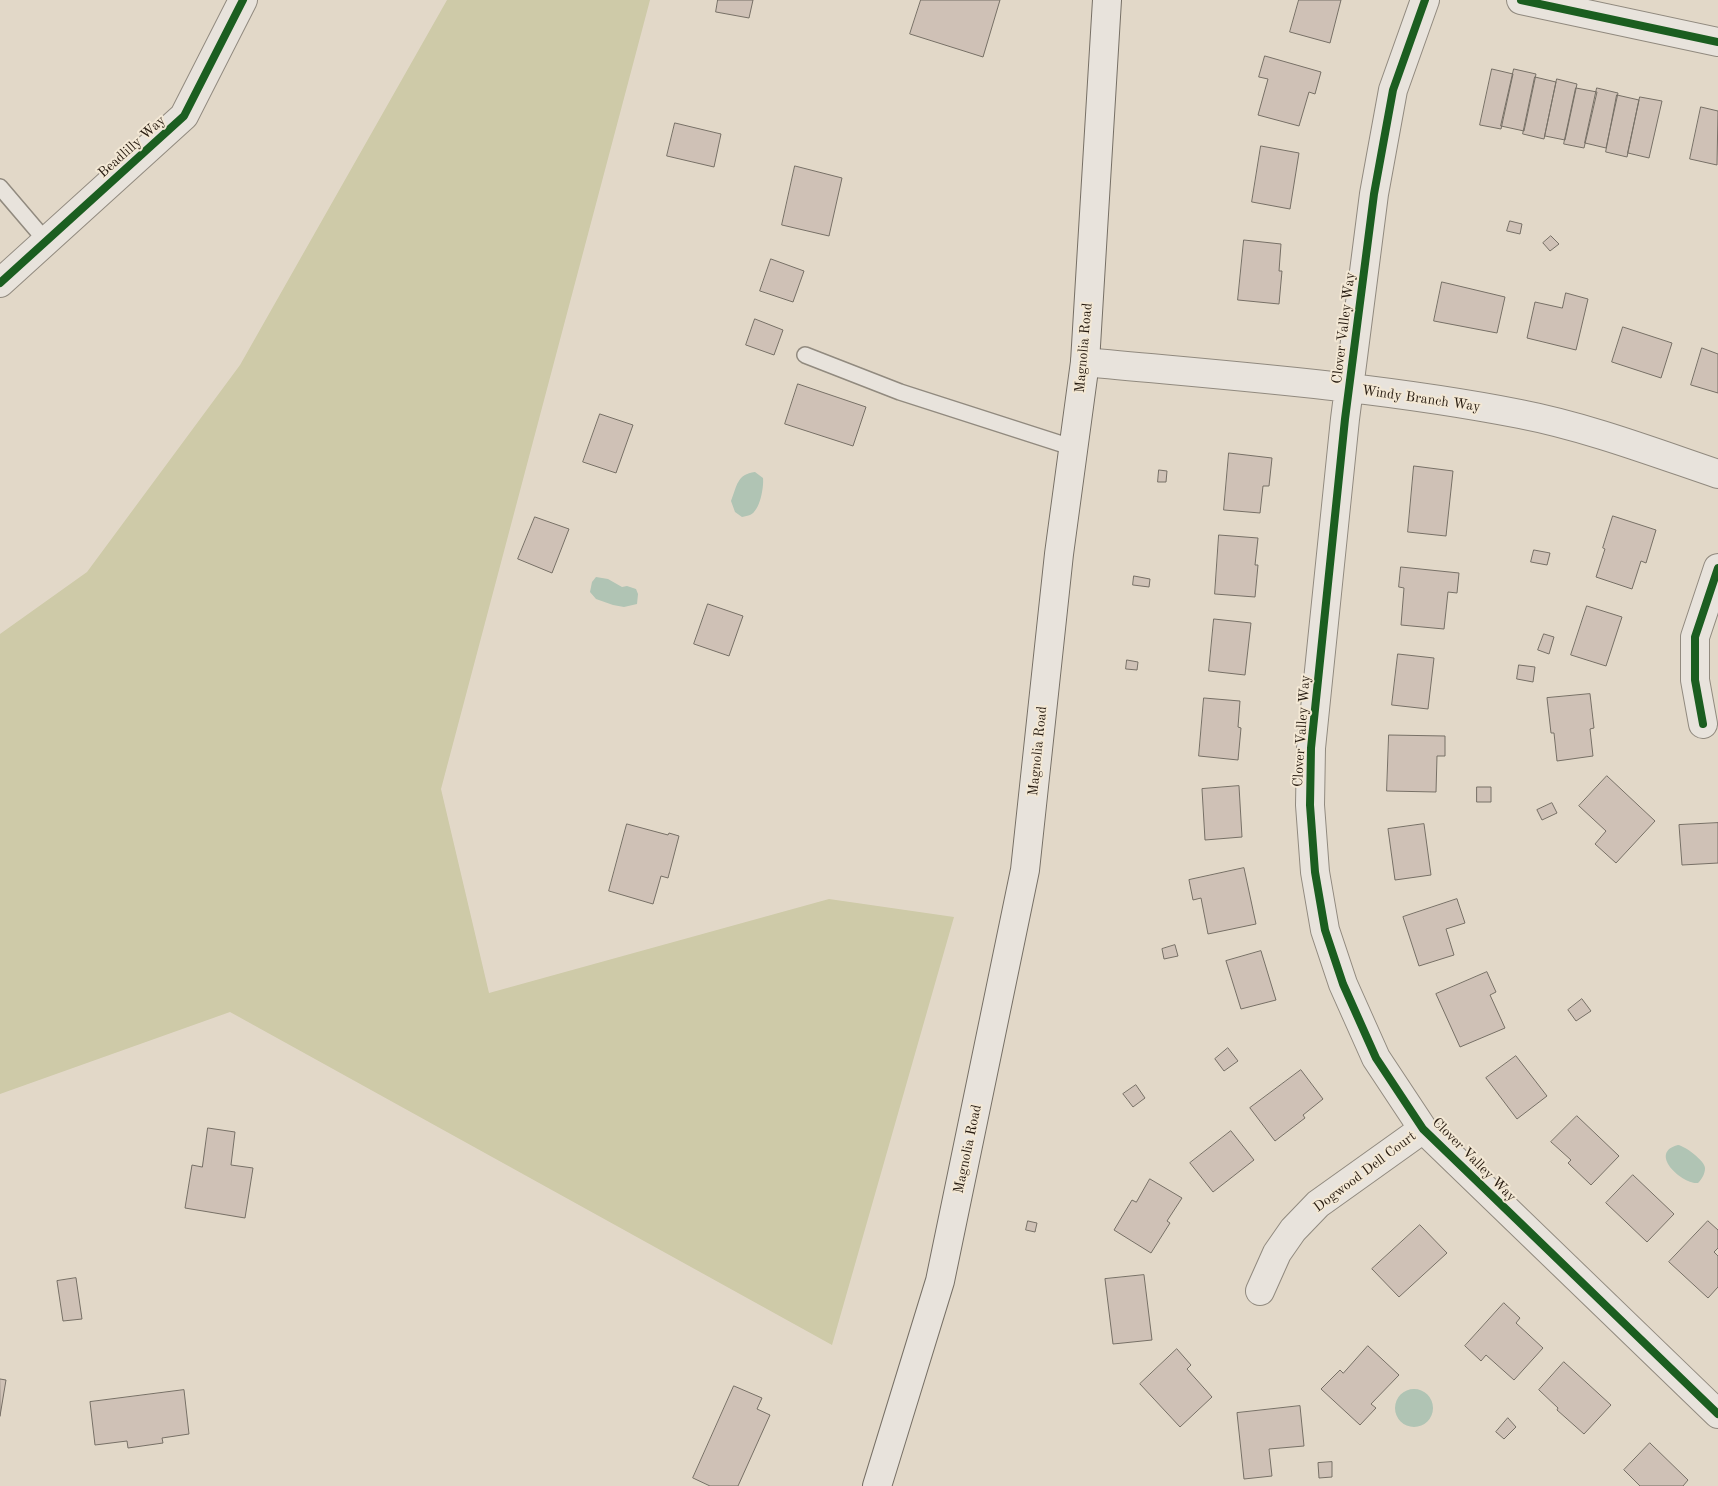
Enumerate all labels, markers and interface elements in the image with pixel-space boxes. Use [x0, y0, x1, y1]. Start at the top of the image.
street label: Beadlilly Way [95, 112, 169, 182]
street label: Clover Valley Way [1329, 271, 1359, 385]
street label: Magnolia Road [1072, 302, 1096, 394]
street label: Windy Branch Way [1361, 382, 1481, 416]
street label: Clover Valley Way [1290, 674, 1314, 788]
street label: Magnolia Road [1025, 705, 1051, 797]
street label: Magnolia Road [950, 1103, 986, 1195]
street label: Clover Valley Way [1428, 1114, 1520, 1206]
street label: Dogwood Dell Court [1310, 1128, 1420, 1216]

